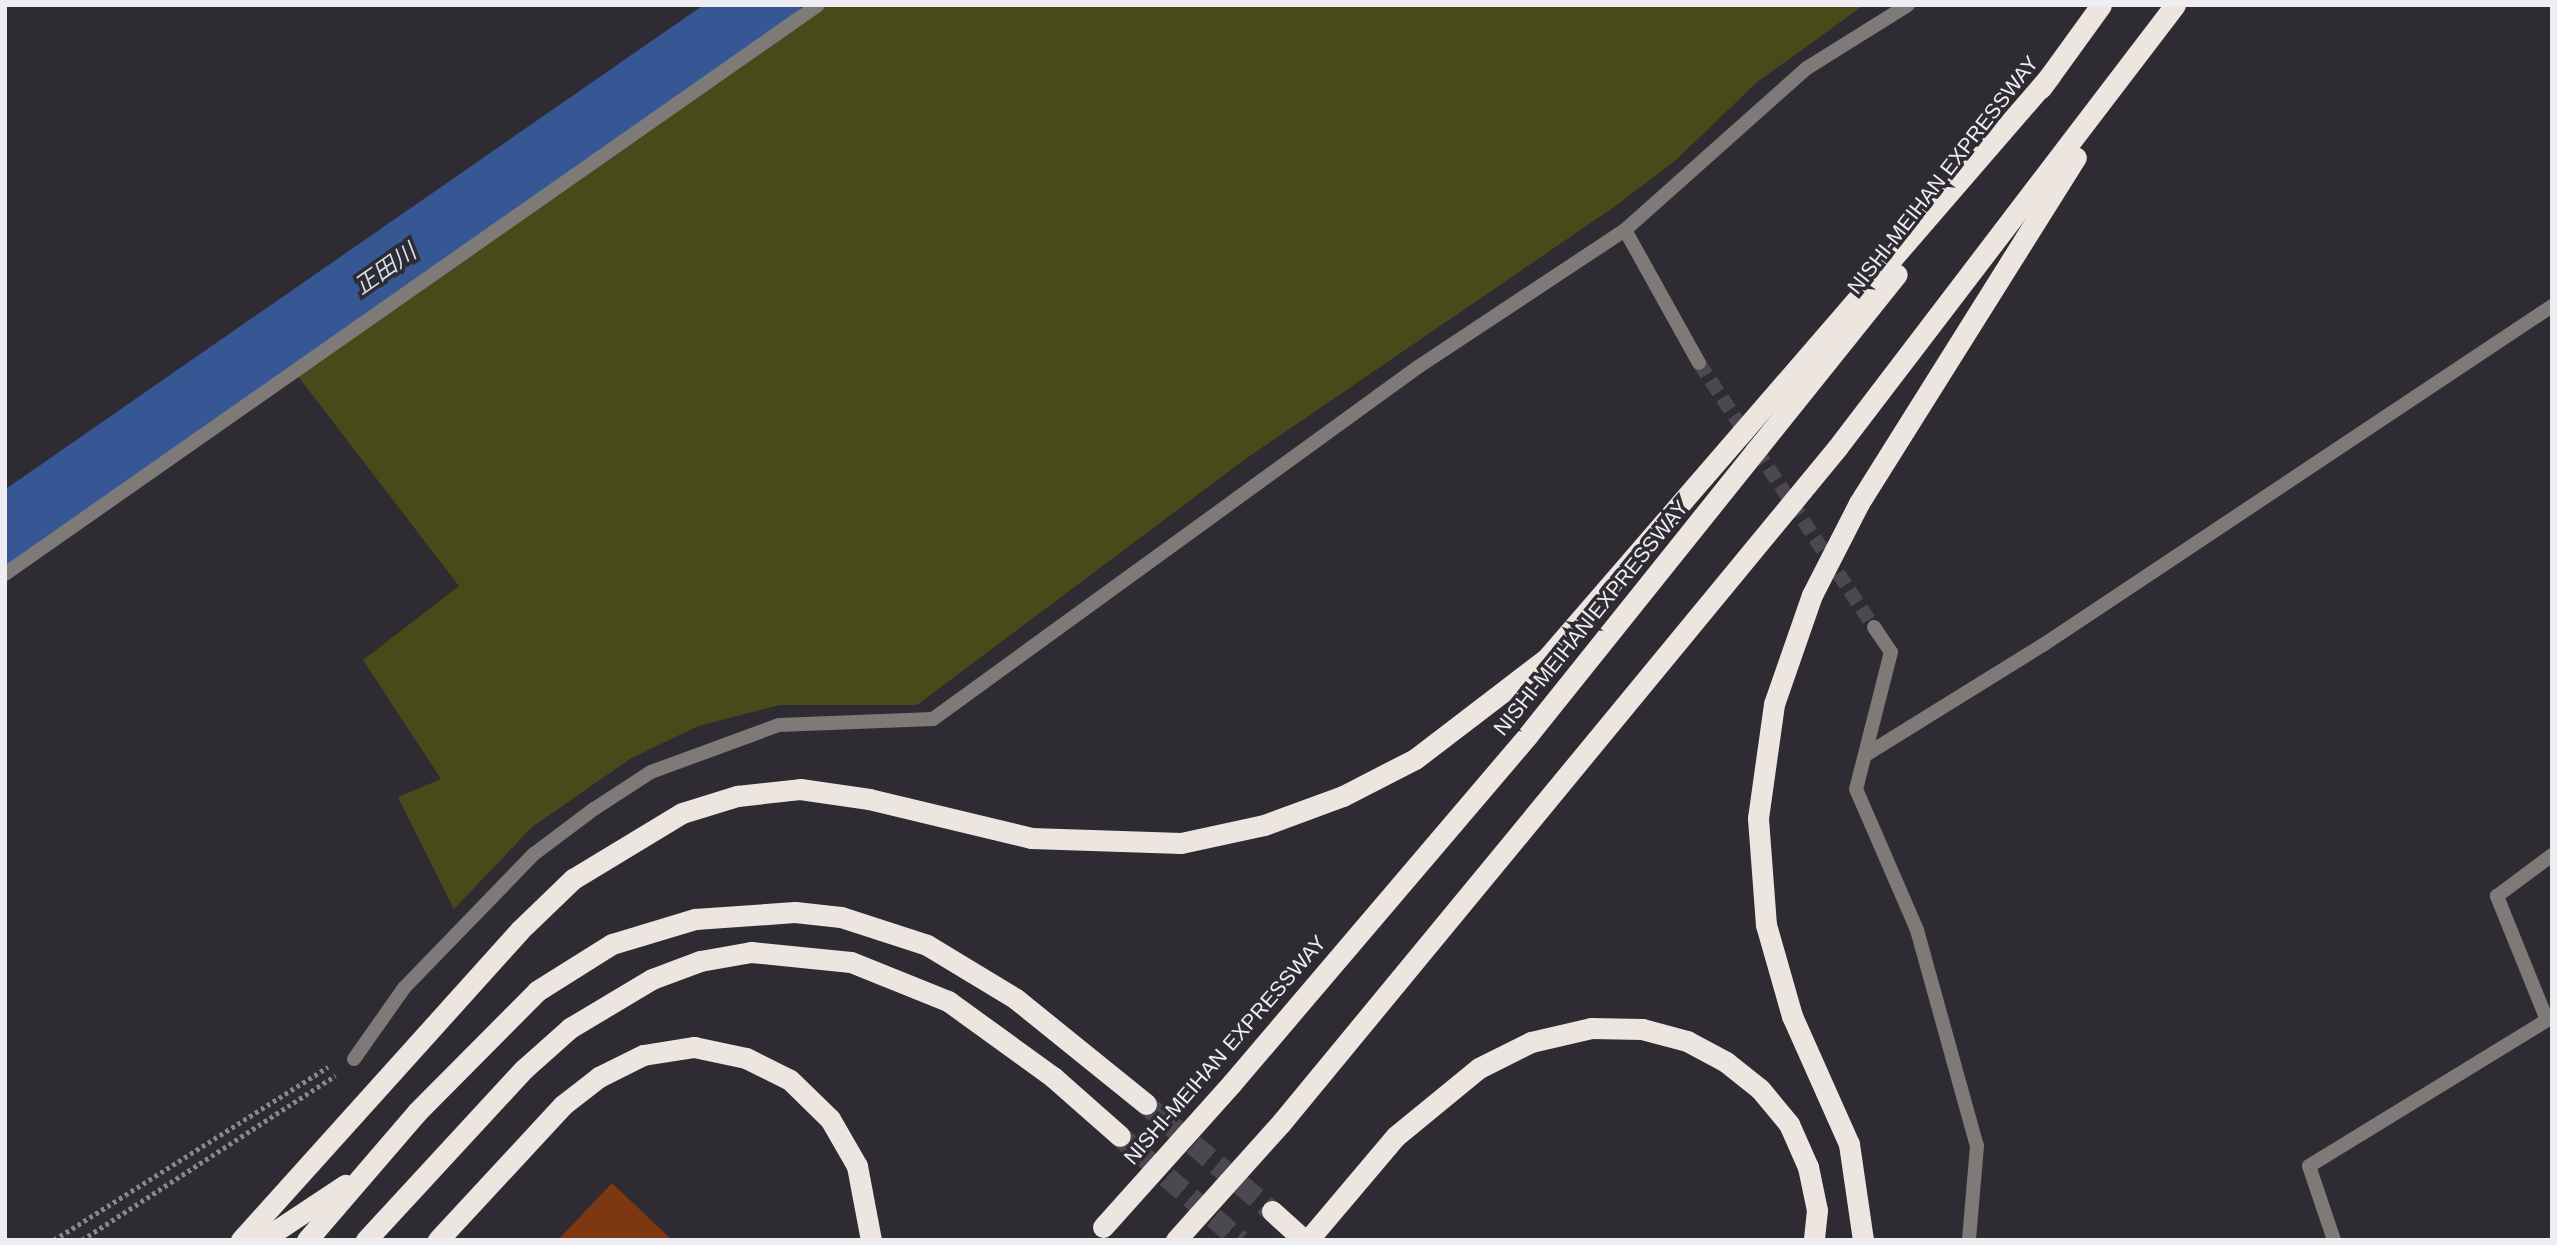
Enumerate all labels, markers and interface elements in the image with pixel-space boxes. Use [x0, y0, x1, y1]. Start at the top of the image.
street label: NISHI-MEIHAN EXPRESSWAY [1842, 51, 2044, 299]
water label: 正田川 [349, 238, 421, 300]
street label: NISHI-MEIHAN EXPRESSWAY [1488, 495, 1694, 741]
street label: NISHI-MEIHAN EXPRESSWAY [1119, 930, 1331, 1170]

